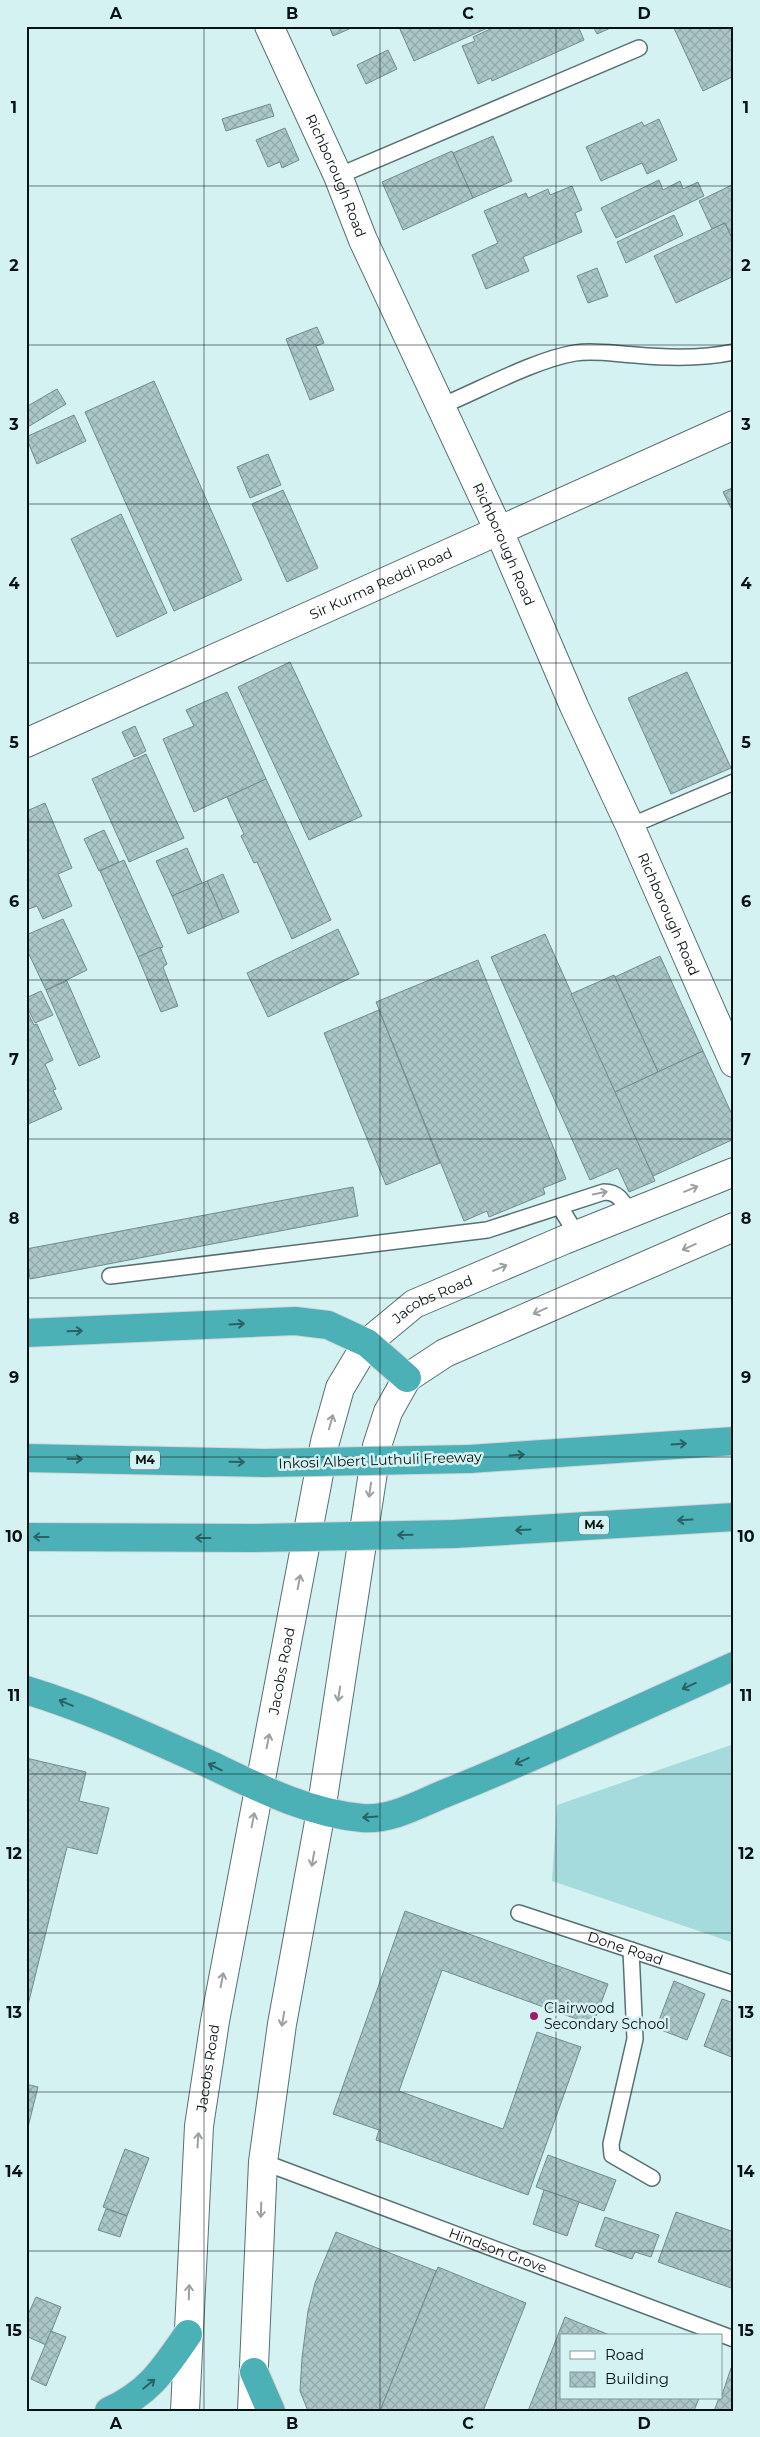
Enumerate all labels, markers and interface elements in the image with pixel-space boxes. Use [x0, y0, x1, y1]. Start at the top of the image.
text: A [109, 4, 123, 23]
text: B [286, 4, 298, 23]
text: C [462, 4, 474, 23]
text: D [637, 4, 651, 23]
text: 1 [11, 98, 17, 117]
text: 1 [743, 98, 749, 117]
street label: Richborough Road [302, 111, 370, 240]
text: 2 [9, 256, 19, 275]
text: 2 [741, 256, 751, 275]
text: 3 [8, 415, 19, 434]
text: 3 [740, 415, 751, 434]
street label: Richborough Road [469, 480, 539, 608]
street label: Sir Kurma Reddi Road [307, 544, 455, 624]
text: 4 [8, 574, 20, 593]
text: 4 [740, 574, 752, 593]
text: 5 [9, 733, 19, 752]
text: 5 [741, 733, 751, 752]
street label: Richborough Road [634, 850, 703, 978]
text: 6 [9, 892, 19, 911]
text: 6 [741, 892, 751, 911]
text: 7 [9, 1050, 19, 1069]
text: 7 [741, 1050, 751, 1069]
one-way arrow [683, 1184, 698, 1193]
one-way arrow [591, 1188, 607, 1198]
text: 8 [9, 1209, 19, 1228]
text: 8 [741, 1209, 751, 1228]
one-way arrow [682, 1242, 697, 1252]
one-way arrow [492, 1262, 507, 1272]
street label: Jacobs Road [388, 1271, 475, 1328]
one-way arrow [533, 1307, 548, 1317]
one-way arrow [229, 1319, 245, 1328]
one-way arrow [67, 1326, 83, 1335]
text: 9 [9, 1368, 19, 1387]
text: 9 [741, 1368, 751, 1387]
one-way arrow [326, 1415, 336, 1431]
one-way arrow [671, 1440, 687, 1449]
street label: Inkosi Albert Luthuli Freeway [278, 1447, 482, 1473]
road number: M4 [130, 1450, 160, 1470]
one-way arrow [509, 1451, 525, 1460]
one-way arrow [66, 1454, 83, 1464]
one-way arrow [229, 1458, 245, 1467]
one-way arrow [365, 1482, 375, 1498]
one-way arrow [677, 1515, 693, 1524]
road number: M4 [579, 1516, 609, 1534]
one-way arrow [515, 1525, 531, 1534]
text: 10 [5, 1527, 23, 1546]
text: 10 [737, 1527, 755, 1546]
one-way arrow [398, 1530, 414, 1540]
one-way arrow [33, 1532, 50, 1542]
one-way arrow [196, 1533, 212, 1543]
one-way arrow [294, 1574, 304, 1590]
street label: Jacobs Road [264, 1626, 299, 1717]
one-way arrow [682, 1682, 697, 1692]
text: 11 [8, 1686, 20, 1705]
one-way arrow [334, 1686, 344, 1702]
text: 11 [740, 1686, 752, 1705]
one-way arrow [59, 1698, 74, 1708]
one-way arrow [264, 1734, 273, 1750]
one-way arrow [515, 1756, 530, 1766]
one-way arrow [208, 1762, 223, 1772]
one-way arrow [248, 1812, 258, 1828]
one-way arrow [362, 1813, 378, 1822]
text: 12 [6, 1844, 22, 1863]
text: 12 [738, 1844, 754, 1863]
one-way arrow [307, 1851, 317, 1867]
street label: Done Road [585, 1927, 665, 1969]
one-way arrow [218, 1972, 228, 1988]
place label: Clairwood Secondary School [544, 1999, 669, 2033]
text: 13 [6, 2003, 22, 2022]
text: 13 [738, 2003, 754, 2022]
one-way arrow [278, 2010, 287, 2026]
marker: Clairwood Secondary School [528, 2010, 540, 2022]
street label: Jacobs Road [192, 2023, 223, 2114]
one-way arrow [193, 2132, 202, 2148]
text: 14 [5, 2162, 23, 2181]
text: 14 [737, 2162, 755, 2181]
one-way arrow [256, 2202, 265, 2218]
street label: Hindson Grove [446, 2224, 550, 2277]
one-way arrow [185, 2284, 194, 2300]
text: 15 [6, 2321, 22, 2340]
text: 15 [738, 2321, 754, 2340]
legend [560, 2334, 722, 2400]
text: Road [605, 2345, 644, 2364]
text: Building [605, 2369, 669, 2388]
one-way arrow [142, 2379, 155, 2390]
text: A [109, 2414, 123, 2433]
text: B [286, 2414, 298, 2433]
text: C [462, 2414, 474, 2433]
text: D [637, 2414, 651, 2433]

